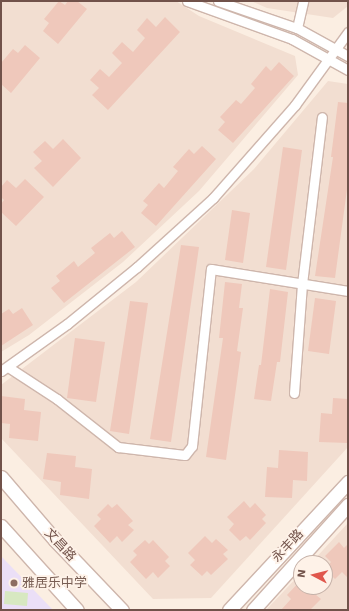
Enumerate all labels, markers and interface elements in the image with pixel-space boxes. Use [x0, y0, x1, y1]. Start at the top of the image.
street label: 文昌路 [41, 525, 79, 565]
street label: 永丰路 [269, 526, 307, 566]
north arrow [293, 555, 333, 595]
text: N [295, 569, 309, 578]
place label: 雅居乐中学 [22, 575, 87, 591]
marker: 雅居乐中学 [9, 578, 19, 588]

